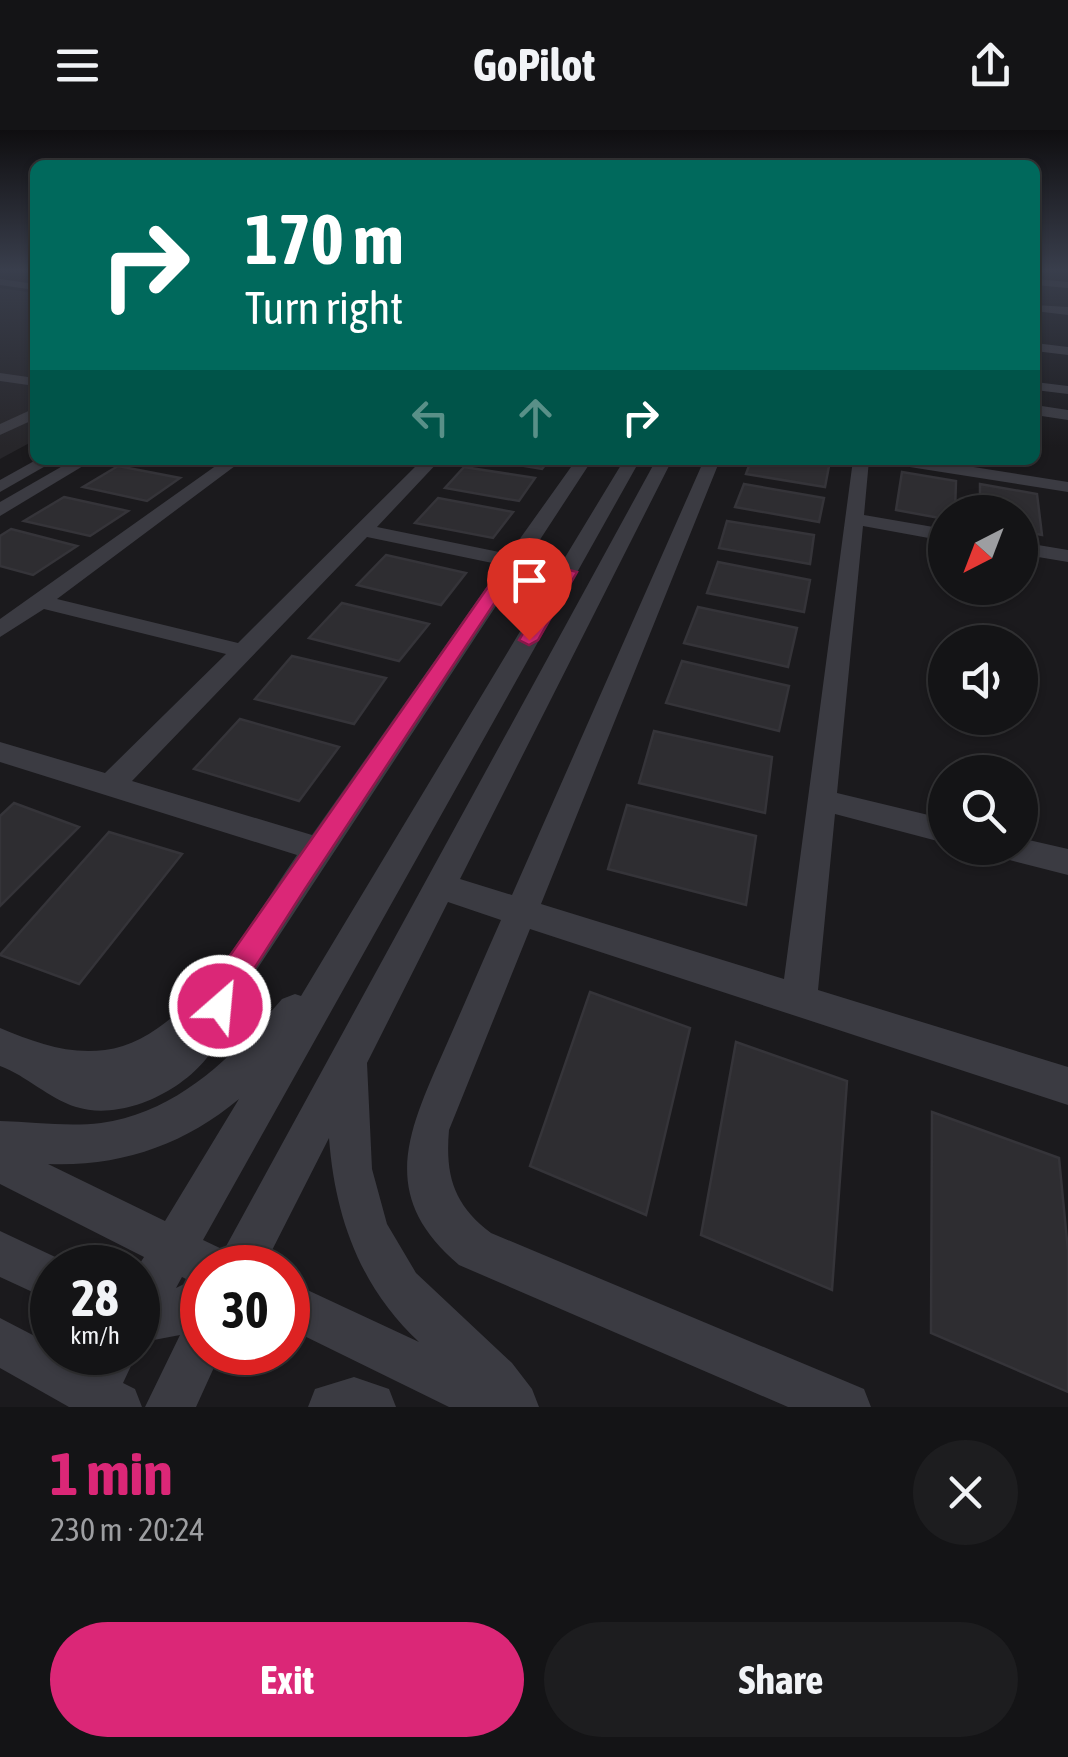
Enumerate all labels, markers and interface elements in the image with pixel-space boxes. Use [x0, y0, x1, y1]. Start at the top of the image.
icon: menu [50, 38, 105, 93]
icon: share [963, 38, 1018, 93]
text: GoPilot [473, 39, 595, 91]
text: 170 m [245, 199, 404, 279]
icon: right [80, 200, 210, 330]
text: Turn right [245, 282, 403, 334]
icon: left [403, 390, 458, 445]
icon: ahead [508, 390, 563, 445]
icon: right [613, 390, 668, 445]
north arrow [928, 495, 1038, 605]
map controls [928, 495, 1038, 865]
pin [487, 538, 572, 641]
icon: arrive [502, 553, 557, 608]
button: sound [928, 625, 1038, 735]
button: search [928, 755, 1038, 865]
position arrow [168, 954, 272, 1058]
speed limit sign: 30 [180, 1245, 310, 1375]
text: 28 [71, 1269, 118, 1327]
text: km/h [70, 1321, 120, 1349]
text: 1 min [50, 1439, 173, 1508]
button: close [913, 1440, 1018, 1545]
text: 230 m · 20:24 [50, 1511, 205, 1548]
button: Exit [50, 1622, 524, 1737]
button: Share [544, 1622, 1018, 1737]

